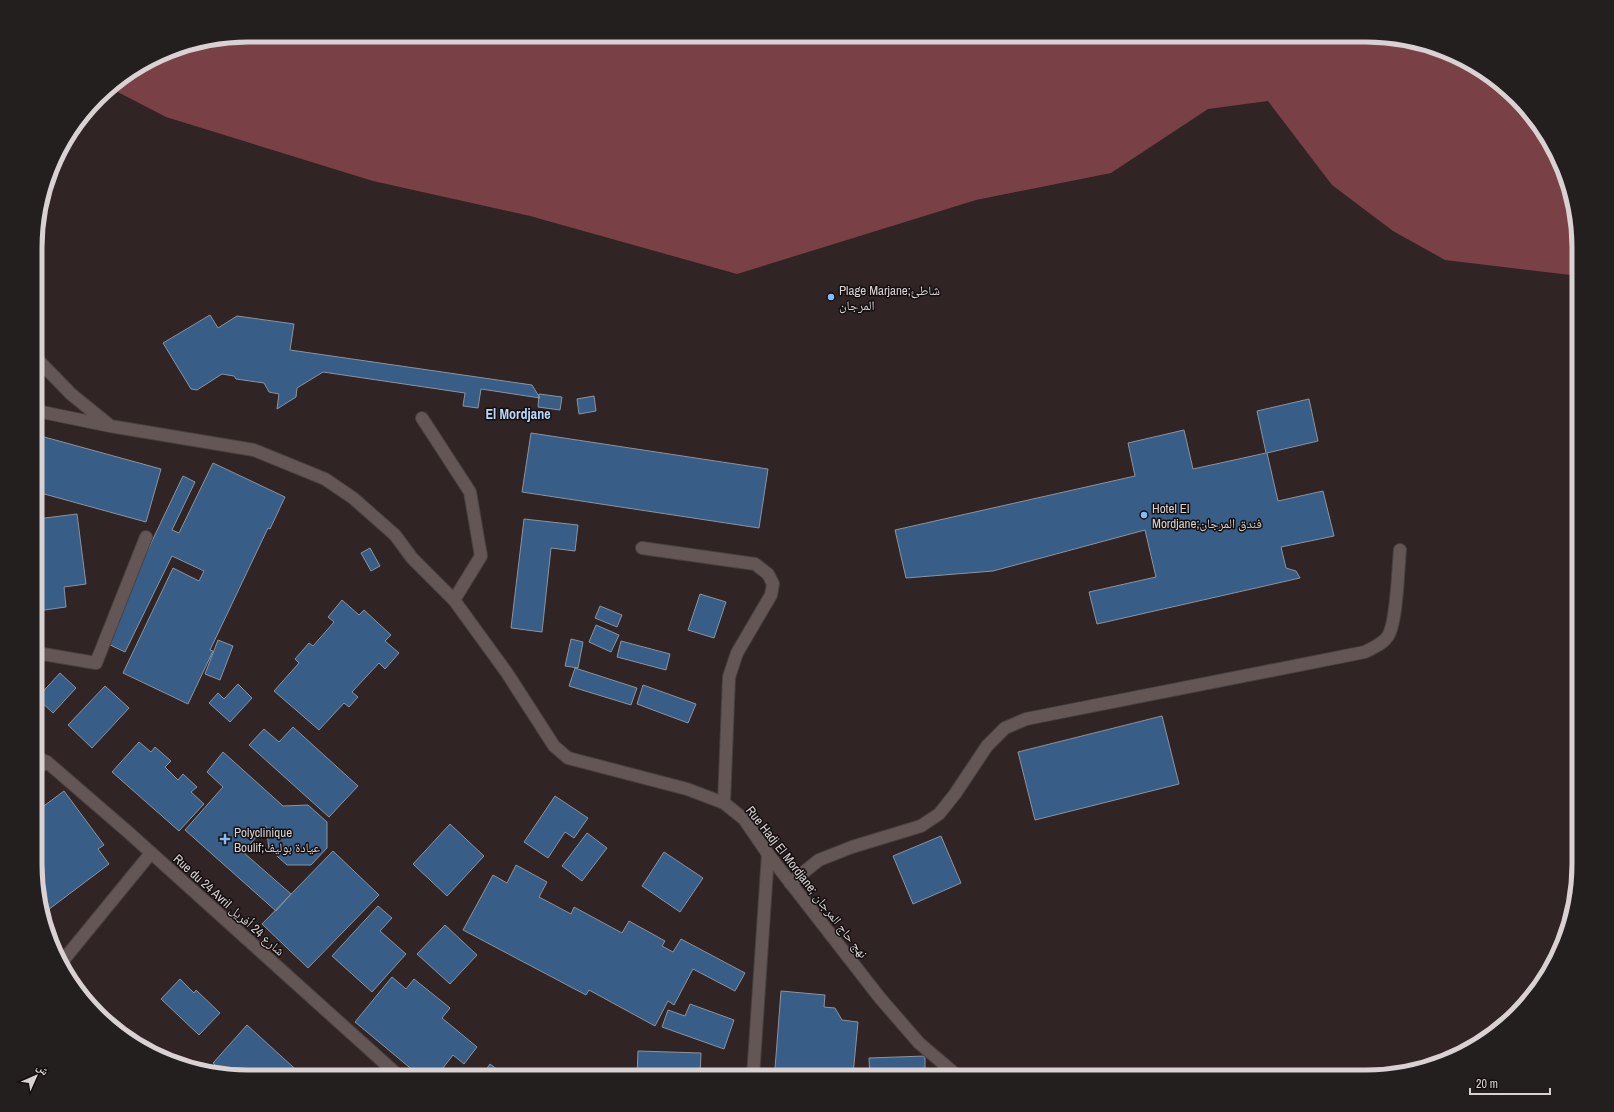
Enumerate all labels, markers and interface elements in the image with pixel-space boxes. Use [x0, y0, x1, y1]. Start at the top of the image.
place label: Plage Marjane;شاطئ المرجان [839, 282, 940, 314]
marker: Plage Marjane;شاطئ المرجان [826, 292, 836, 302]
district label: El Mordjane [485, 405, 551, 423]
place label: Hotel El Mordjane;فندق المرجان [1152, 500, 1262, 532]
marker: Hotel El Mordjane;فندق المرجان [1139, 510, 1149, 520]
street label: Rue Hadj El Mordjane; نهج حاج المرجان [741, 802, 872, 962]
place label: Polyclinique Boulif;عيادة بوليف [234, 824, 321, 856]
marker: Polyclinique Boulif;عيادة بوليف [219, 833, 231, 845]
street label: Rue du 24 Avril شارع 24 أفريل [169, 850, 288, 960]
north arrow [16, 1056, 56, 1096]
text: ش [33, 1060, 52, 1079]
scale bar [1470, 1070, 1550, 1096]
text: 20 m [1476, 1076, 1498, 1092]

